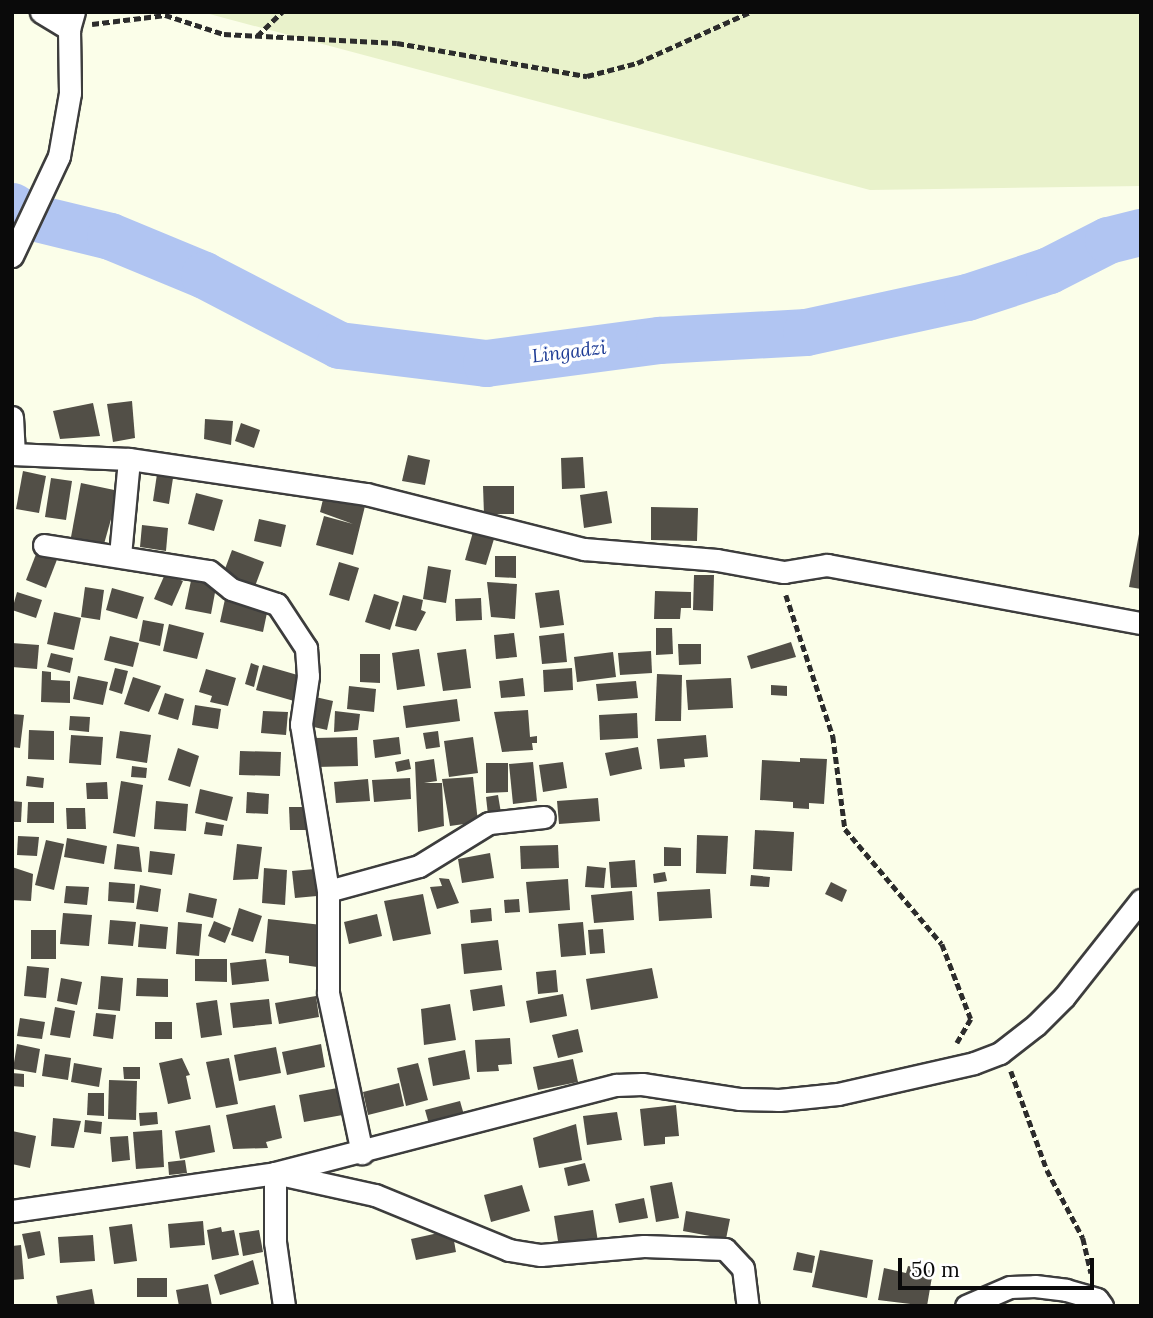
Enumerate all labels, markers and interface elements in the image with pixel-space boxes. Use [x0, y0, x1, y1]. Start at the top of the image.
water label: Lingadzi [531, 336, 607, 368]
scale bar [901, 1244, 1097, 1288]
text: 50 m [911, 1256, 960, 1283]

